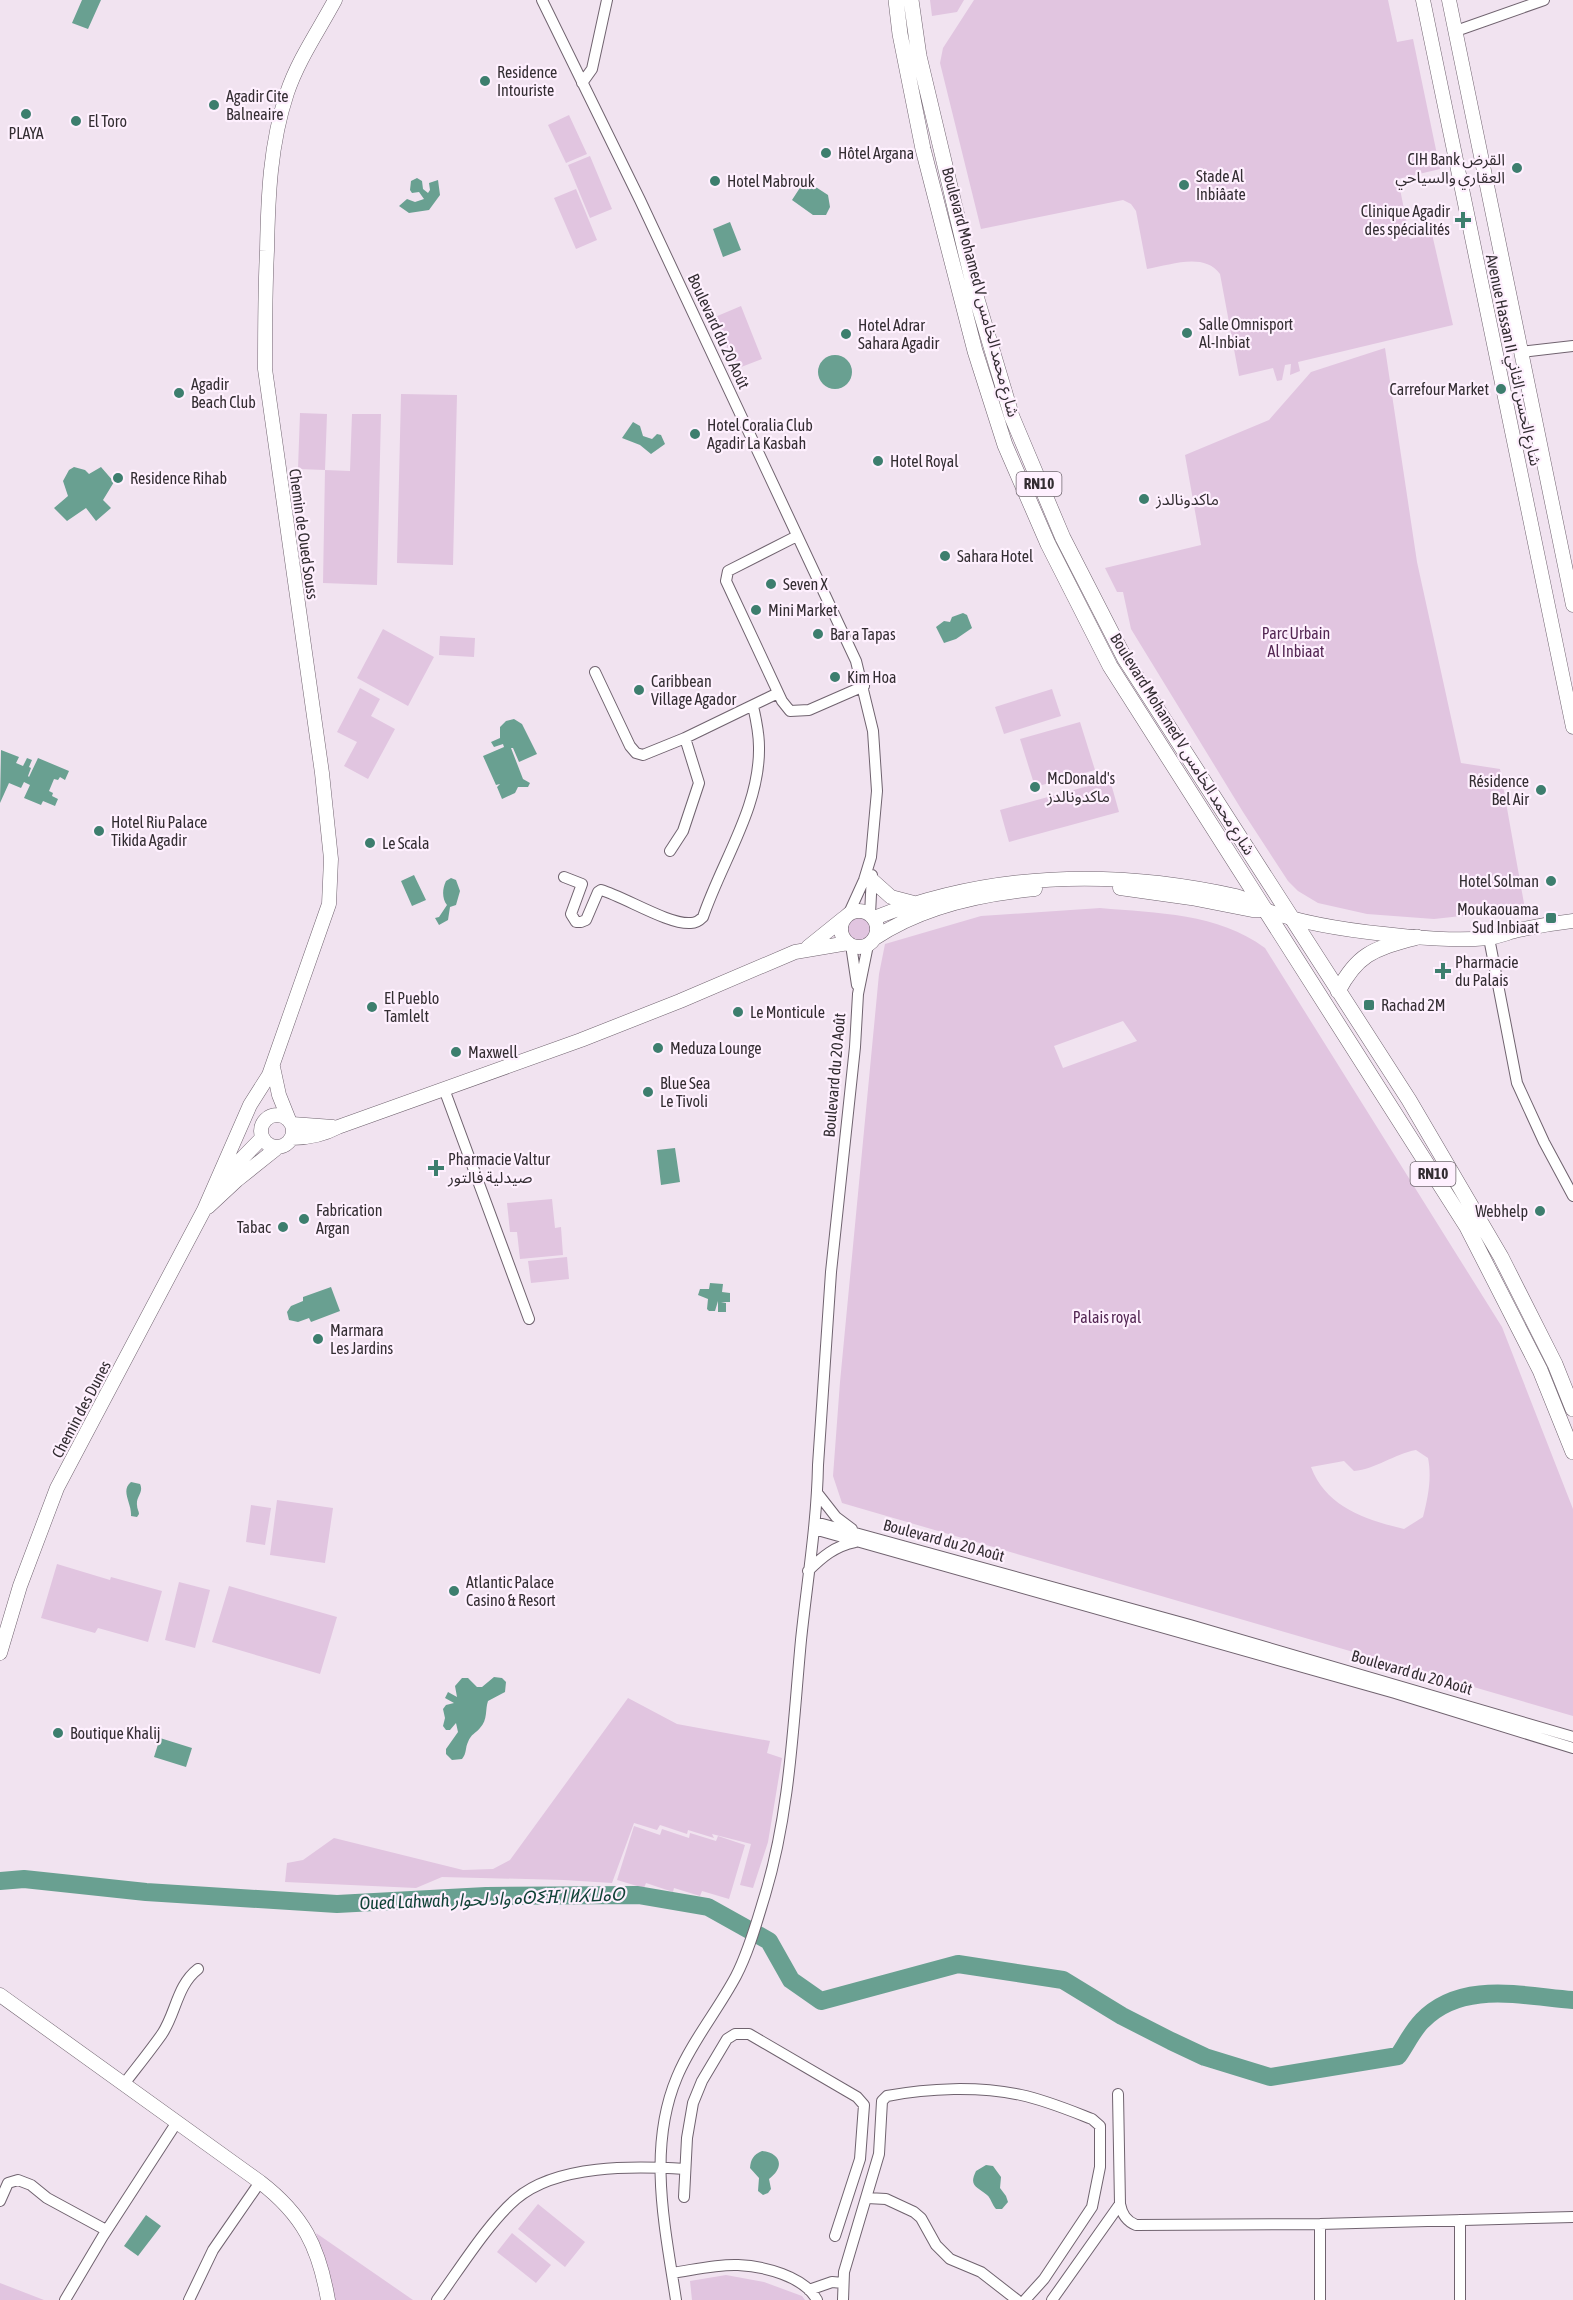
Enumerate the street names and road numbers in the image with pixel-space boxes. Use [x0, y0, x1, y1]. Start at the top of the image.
street label: Boulevard Mohamed V شارع محمد الخامس [935, 165, 1023, 420]
street label: Avenue Hassan II شارع الحسن الثاني [1479, 253, 1545, 468]
street label: Boulevard du 20 Août [684, 271, 754, 392]
street label: Chemin de Oued Souss [286, 468, 322, 601]
road number: RN10 [1016, 472, 1062, 496]
street label: Boulevard Mohamed V شارع محمد الخامس [1104, 630, 1259, 860]
street label: Boulevard du 20 Août [820, 1012, 848, 1138]
road number: RN10 [1410, 1162, 1456, 1186]
street label: Chemin des Dunes [48, 1357, 114, 1461]
street label: Boulevard du 20 Août [881, 1515, 1007, 1565]
street label: Boulevard du 20 Août [1350, 1646, 1475, 1698]

